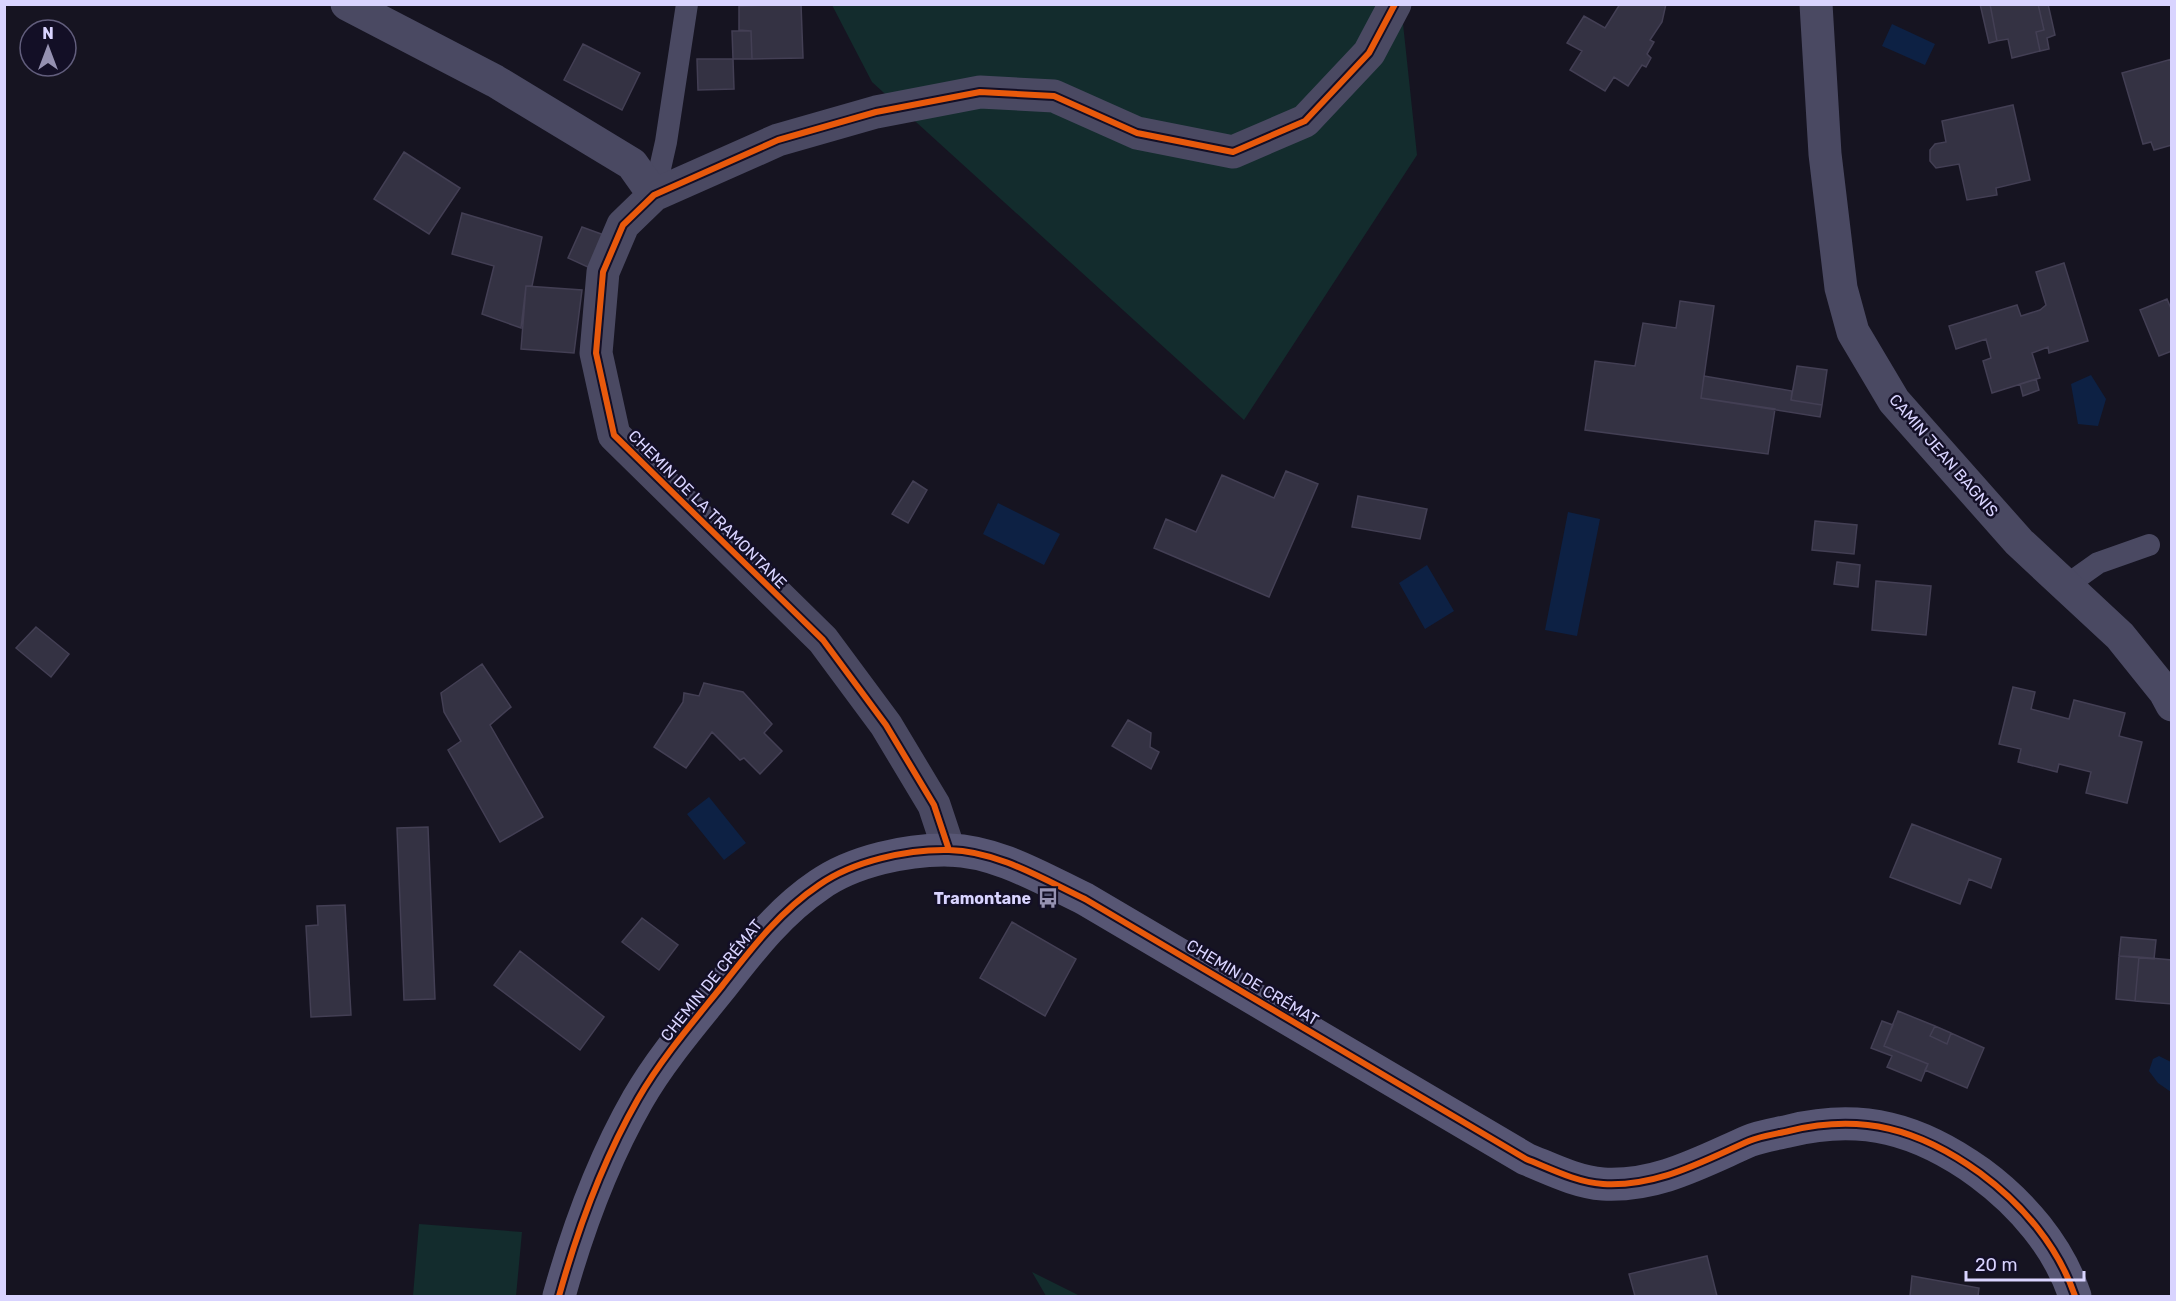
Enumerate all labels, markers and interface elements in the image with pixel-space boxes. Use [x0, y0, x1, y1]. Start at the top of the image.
north arrow [18, 18, 78, 78]
text: N [42, 24, 54, 43]
street label: CAMIN JEAN BAGNIS [1885, 390, 2002, 521]
street label: CHEMIN DE LA TRAMONTANE [625, 426, 791, 592]
bus stop icon: Tramontane [1036, 886, 1060, 910]
place label: Tramontane [934, 889, 1031, 908]
street label: CHEMIN DE CRÉMAT [657, 916, 766, 1045]
street label: CHEMIN DE CRÉMAT [1183, 935, 1322, 1029]
scale bar [1966, 1244, 2084, 1282]
text: 20 m [1975, 1254, 2017, 1276]

